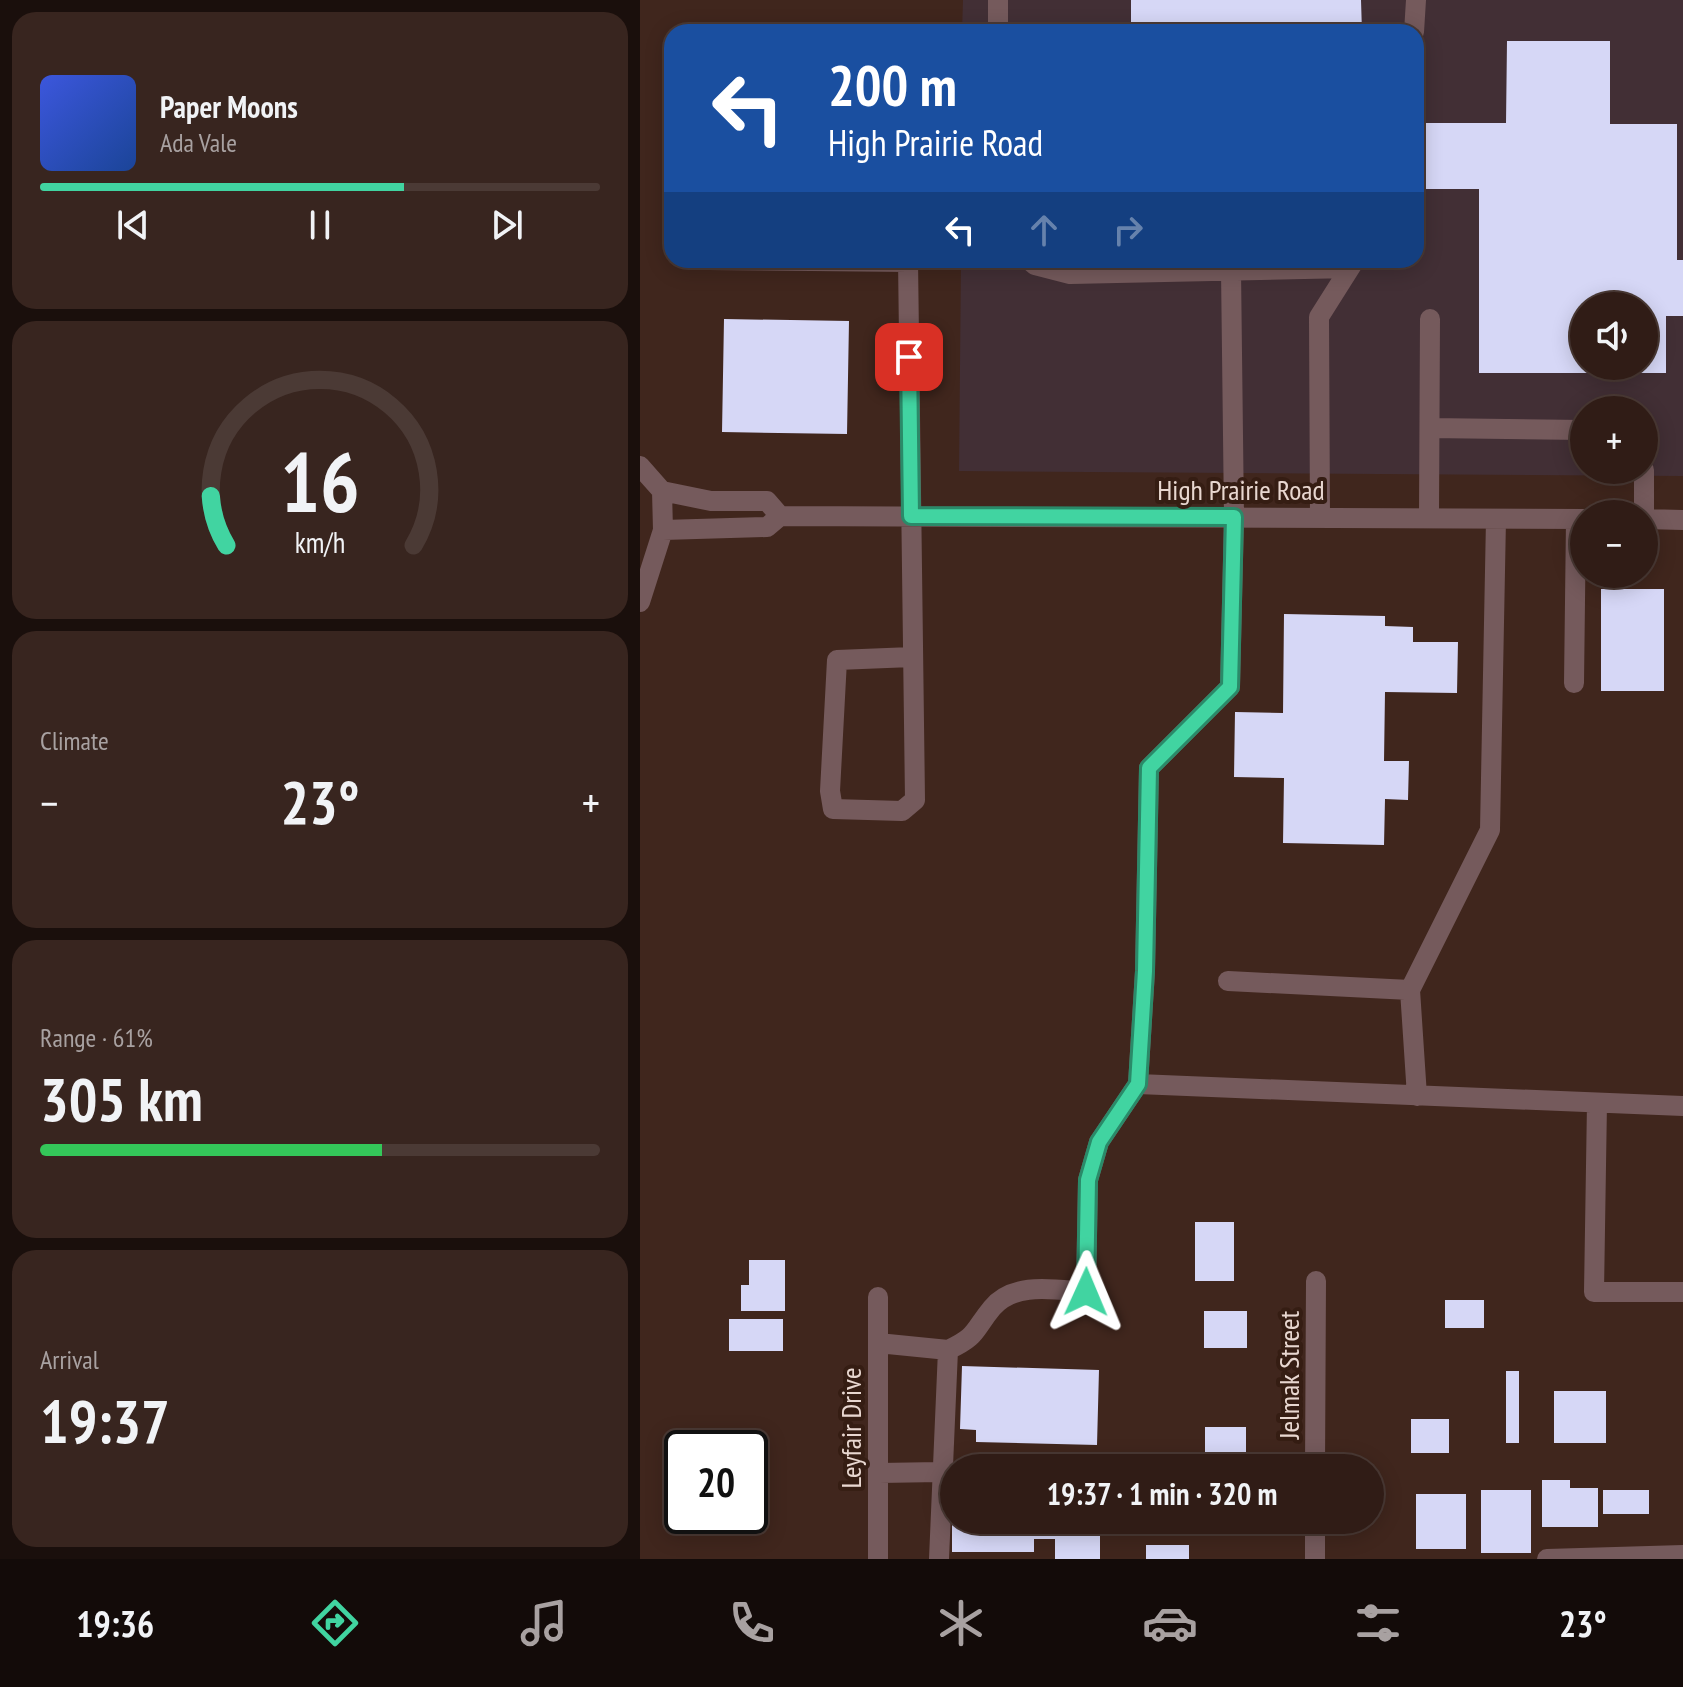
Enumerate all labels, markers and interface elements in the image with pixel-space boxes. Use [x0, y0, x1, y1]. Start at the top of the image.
text: 200 m [828, 49, 957, 121]
icon: left [696, 56, 800, 160]
text: Paper Moons [160, 87, 298, 126]
text: High Prairie Road [828, 119, 1043, 166]
text: Ada Vale [160, 126, 237, 159]
icon: previous [111, 203, 155, 247]
icon: pause [298, 203, 342, 247]
icon: next [485, 203, 529, 247]
icon: left [938, 208, 982, 252]
icon: ahead [1022, 208, 1066, 252]
icon: right [1106, 208, 1150, 252]
map controls [1570, 292, 1658, 588]
button: sound [1570, 292, 1658, 380]
pin [875, 323, 943, 391]
icon: arrive [887, 335, 931, 379]
button: + [1570, 396, 1658, 484]
text: 16 [280, 427, 360, 535]
street label: High Prairie Road [1157, 471, 1325, 508]
button: − [1570, 500, 1658, 588]
text: km/h [295, 524, 345, 561]
text: Climate [40, 724, 109, 757]
text: 23° [280, 763, 360, 841]
text: − [40, 774, 58, 831]
text: + [582, 774, 600, 831]
text: Range · 61% [40, 1021, 153, 1054]
text: 305 km [40, 1060, 203, 1138]
position arrow [1044, 1250, 1128, 1334]
street label: Jelmak Street [1270, 1311, 1307, 1440]
text: Arrival [40, 1343, 99, 1376]
street label: Leyfair Drive [832, 1368, 869, 1488]
text: 19:37 [40, 1382, 170, 1460]
speed limit sign: 20 [664, 1430, 768, 1534]
text: 19:37 · 1 min · 320 m [1047, 1474, 1277, 1513]
icon: directions [307, 1595, 363, 1651]
icon: music [516, 1595, 572, 1651]
icon: phone [724, 1595, 780, 1651]
icon: climate [933, 1595, 989, 1651]
icon: car [1142, 1595, 1198, 1651]
icon: filters [1350, 1595, 1406, 1651]
text: 19:36 [76, 1600, 154, 1647]
text: 23° [1559, 1600, 1607, 1647]

